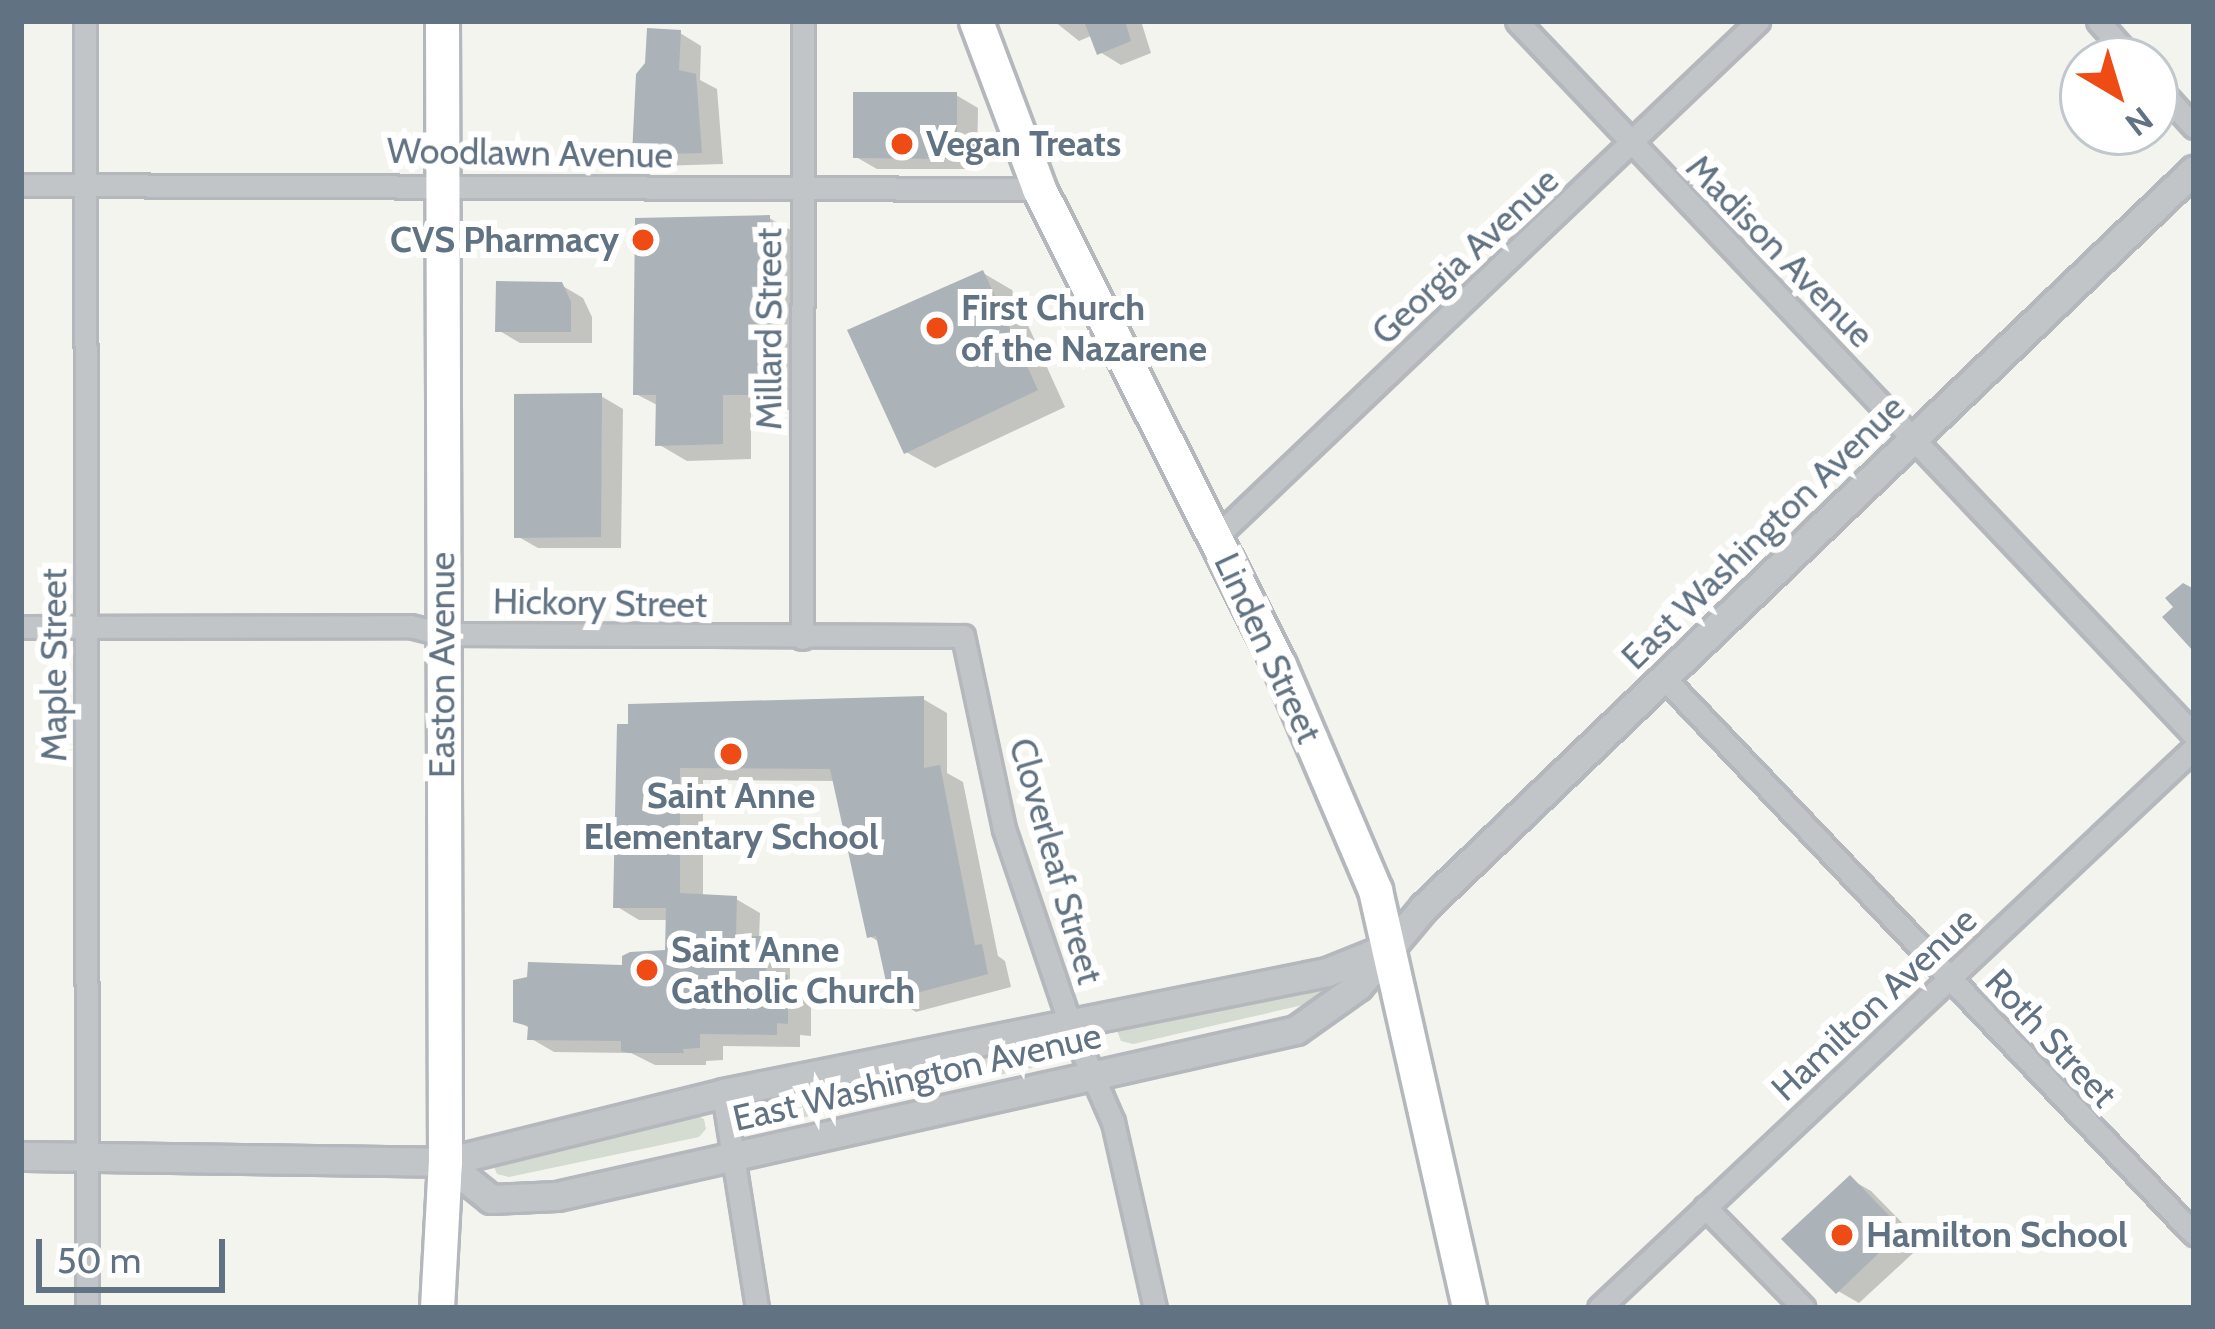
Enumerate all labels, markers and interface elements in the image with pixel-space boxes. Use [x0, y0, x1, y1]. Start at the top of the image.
north arrow [2059, 36, 2179, 156]
text: N [2118, 99, 2161, 145]
place label: Vegan Treats [926, 122, 1121, 166]
street label: Woodlawn Avenue [387, 129, 673, 177]
marker: Vegan Treats [889, 131, 915, 157]
street label: Madison Avenue [1677, 146, 1883, 356]
street label: Georgia Avenue [1363, 159, 1567, 353]
place label: CVS Pharmacy [390, 218, 619, 262]
marker: CVS Pharmacy [630, 227, 656, 253]
street label: Millard Street [747, 228, 791, 430]
place label: First Church of the Nazarene [961, 285, 1207, 370]
marker: First Church of the Nazarene [924, 315, 950, 341]
street label: East Washington Avenue [1613, 386, 1913, 678]
street label: Linden Street [1205, 546, 1331, 750]
street label: Easton Avenue [420, 552, 464, 778]
street label: Maple Street [32, 568, 76, 762]
street label: Hickory Street [492, 580, 708, 626]
street label: Cloverleaf Street [1000, 733, 1112, 989]
marker: Saint Anne Elementary School [718, 741, 744, 767]
place label: Saint Anne Elementary School [584, 773, 878, 858]
street label: Hamilton Avenue [1763, 898, 1985, 1110]
place label: Saint Anne Catholic Church [671, 927, 915, 1012]
marker: Saint Anne Catholic Church [634, 957, 660, 983]
street label: Roth Street [1976, 960, 2126, 1116]
street label: East Washington Avenue [729, 1014, 1105, 1140]
place label: Hamilton School [1866, 1213, 2128, 1257]
scale bar [42, 1215, 231, 1289]
marker: Hamilton School [1829, 1222, 1855, 1248]
text: 50 m [57, 1238, 141, 1282]

